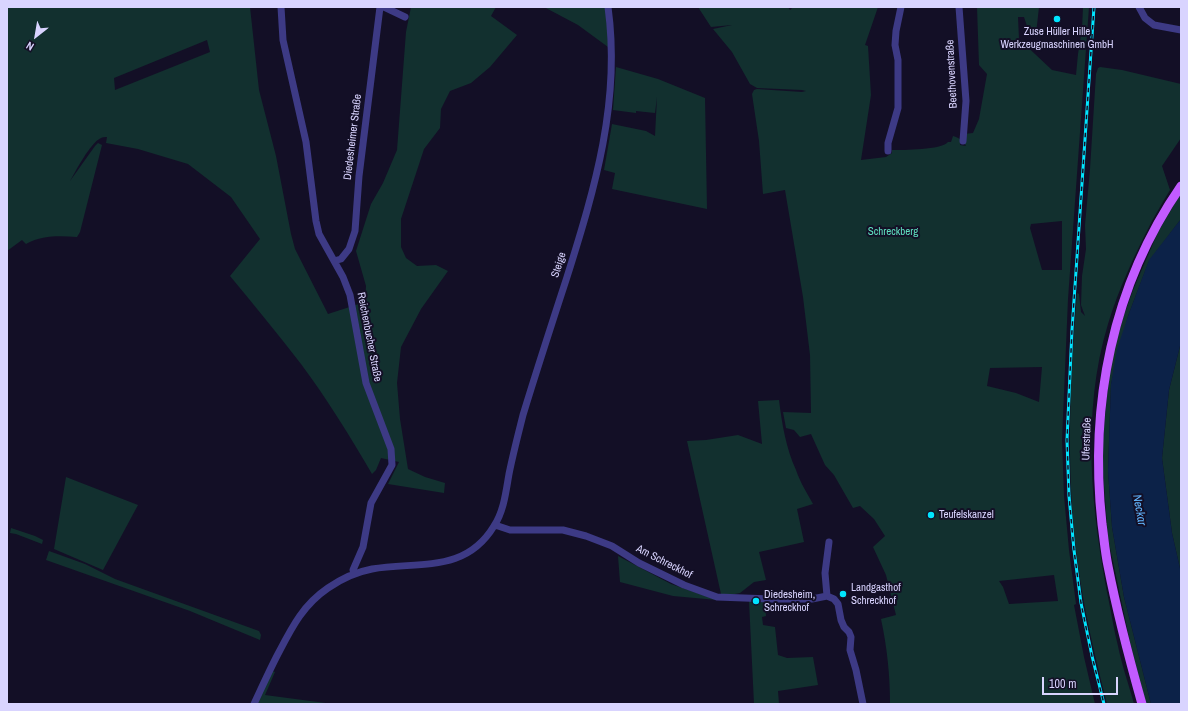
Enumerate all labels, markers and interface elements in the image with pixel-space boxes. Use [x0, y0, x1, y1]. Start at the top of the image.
marker: Zuse Hüller Hille Werkzeugmaschinen GmbH [1052, 14, 1062, 24]
north arrow [16, 16, 56, 56]
place label: Zuse Hüller Hille Werkzeugmaschinen GmbH [1000, 25, 1114, 51]
text: N [23, 39, 36, 54]
street label: Beethovenstraße [944, 39, 960, 109]
street label: Diedesheimer Straße [341, 93, 365, 181]
park label: Schreckberg [868, 225, 918, 239]
street label: Steige [549, 251, 569, 279]
street label: Reichenbucher Straße [354, 291, 384, 383]
street label: Uferstraße [1080, 417, 1094, 461]
water label: Neckar [1129, 493, 1149, 527]
place label: Teufelskanzel [939, 508, 994, 522]
marker: Teufelskanzel [926, 510, 936, 520]
street label: Am Schreckhof [634, 542, 694, 582]
place label: Landgasthof Schreckhof [851, 581, 901, 607]
place label: Diedesheim, Schreckhof [764, 588, 815, 614]
marker: Landgasthof Schreckhof [838, 589, 848, 599]
marker: Diedesheim, Schreckhof [751, 596, 761, 606]
scale bar [1044, 669, 1120, 695]
text: 100 m [1049, 676, 1076, 692]

